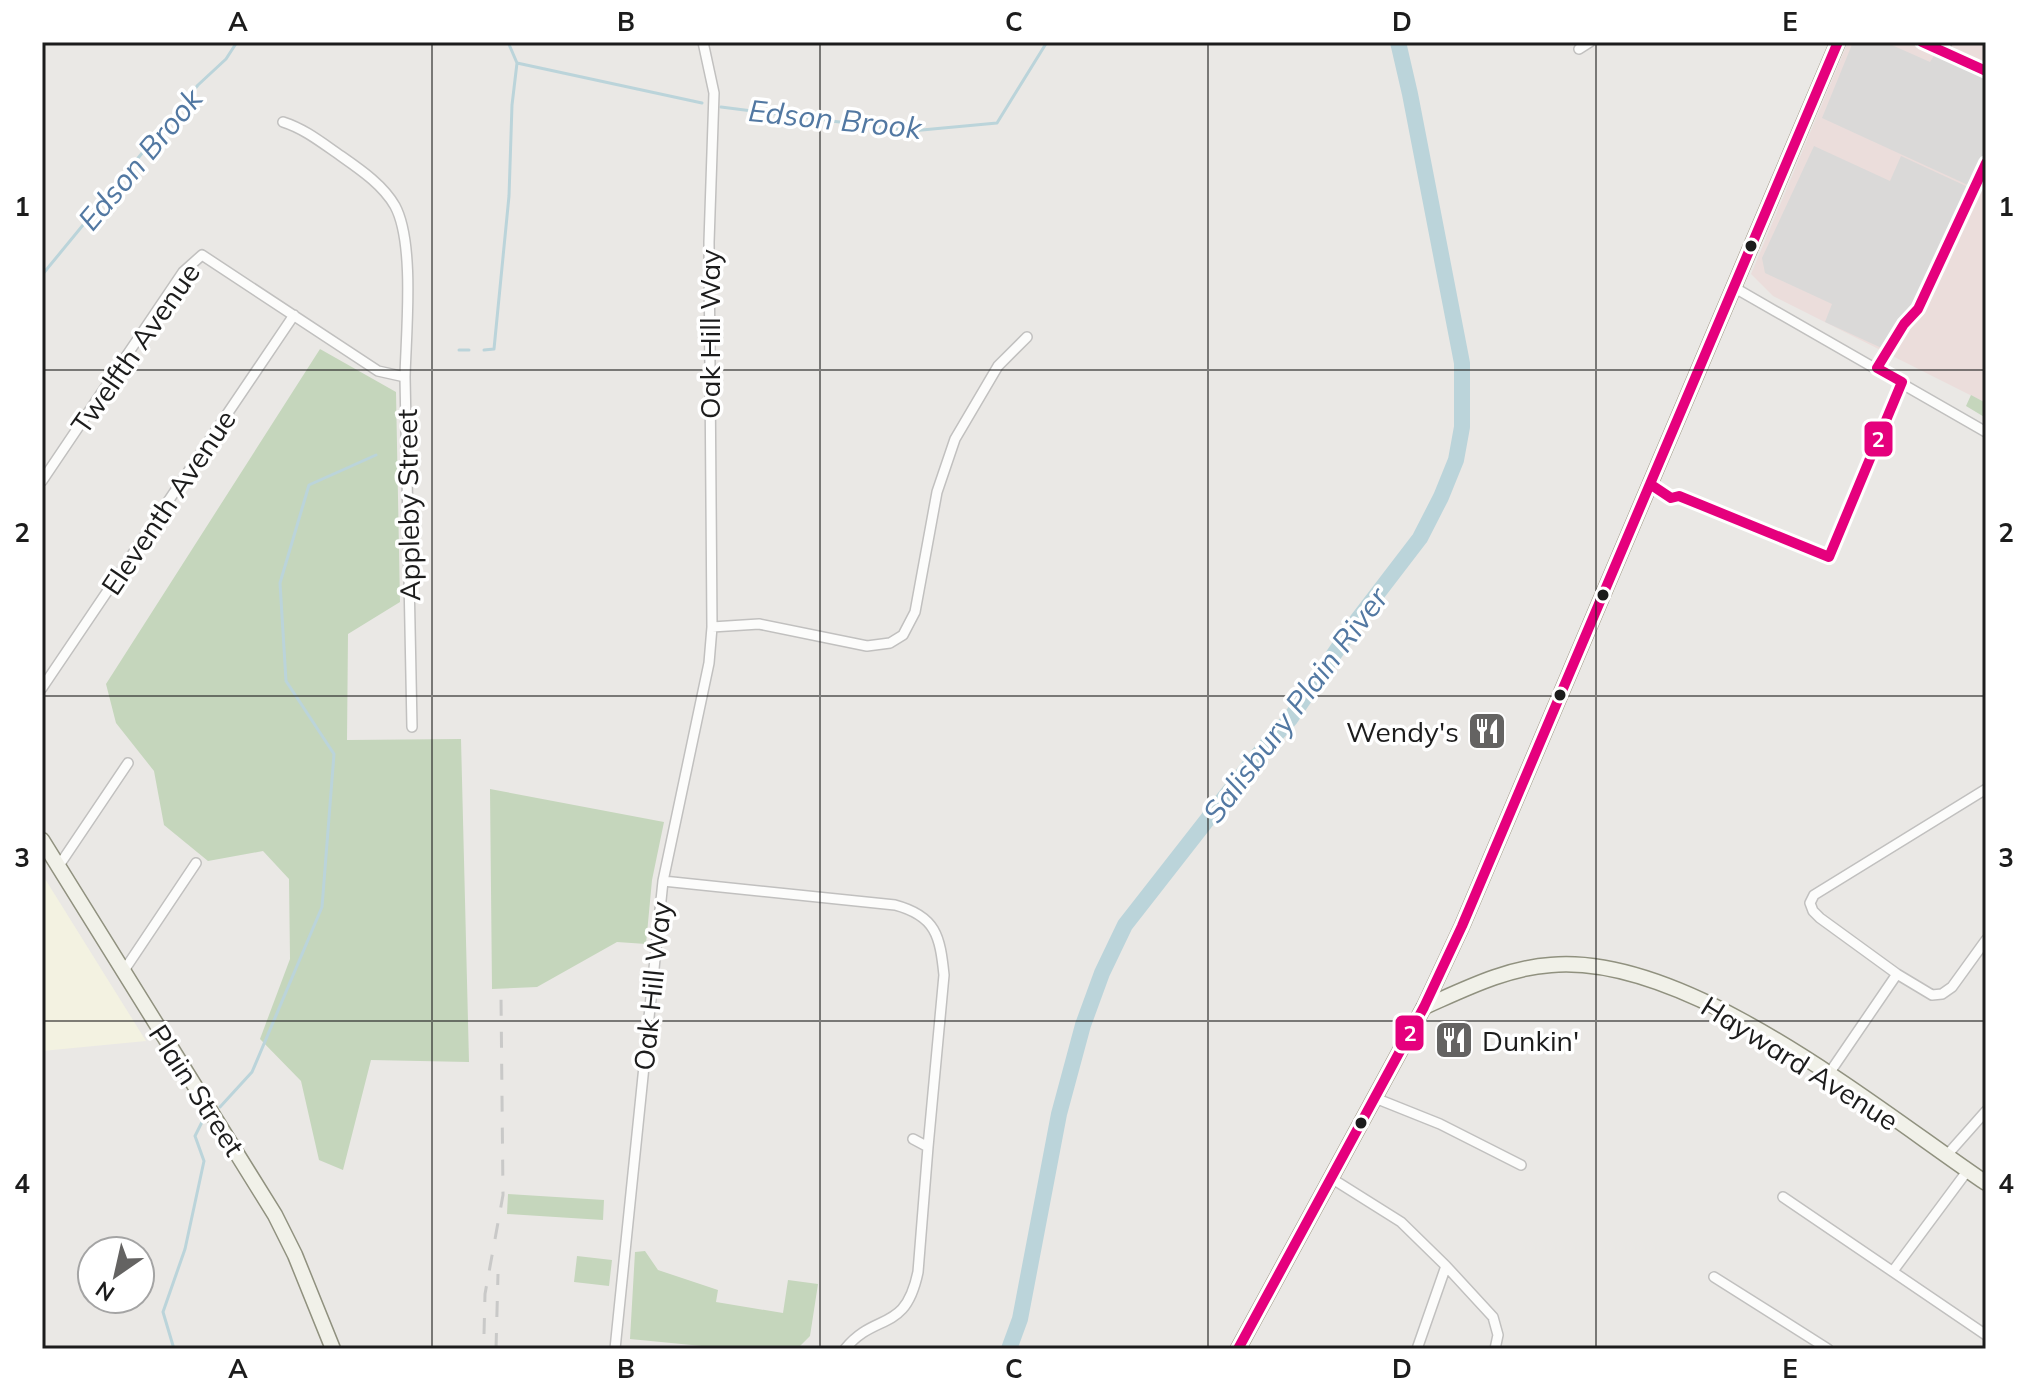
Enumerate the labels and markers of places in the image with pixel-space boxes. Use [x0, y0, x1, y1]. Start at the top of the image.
unlabelled marker [1743, 238, 1759, 254]
unlabelled marker [1595, 587, 1611, 603]
unlabelled marker [1552, 687, 1568, 703]
restaurant icon: Wendy's [1466, 710, 1508, 752]
place label: Wendy's [1346, 714, 1459, 749]
restaurant icon: Dunkin' [1433, 1019, 1475, 1061]
place label: Dunkin' [1482, 1023, 1579, 1058]
unlabelled marker [1353, 1115, 1369, 1131]

